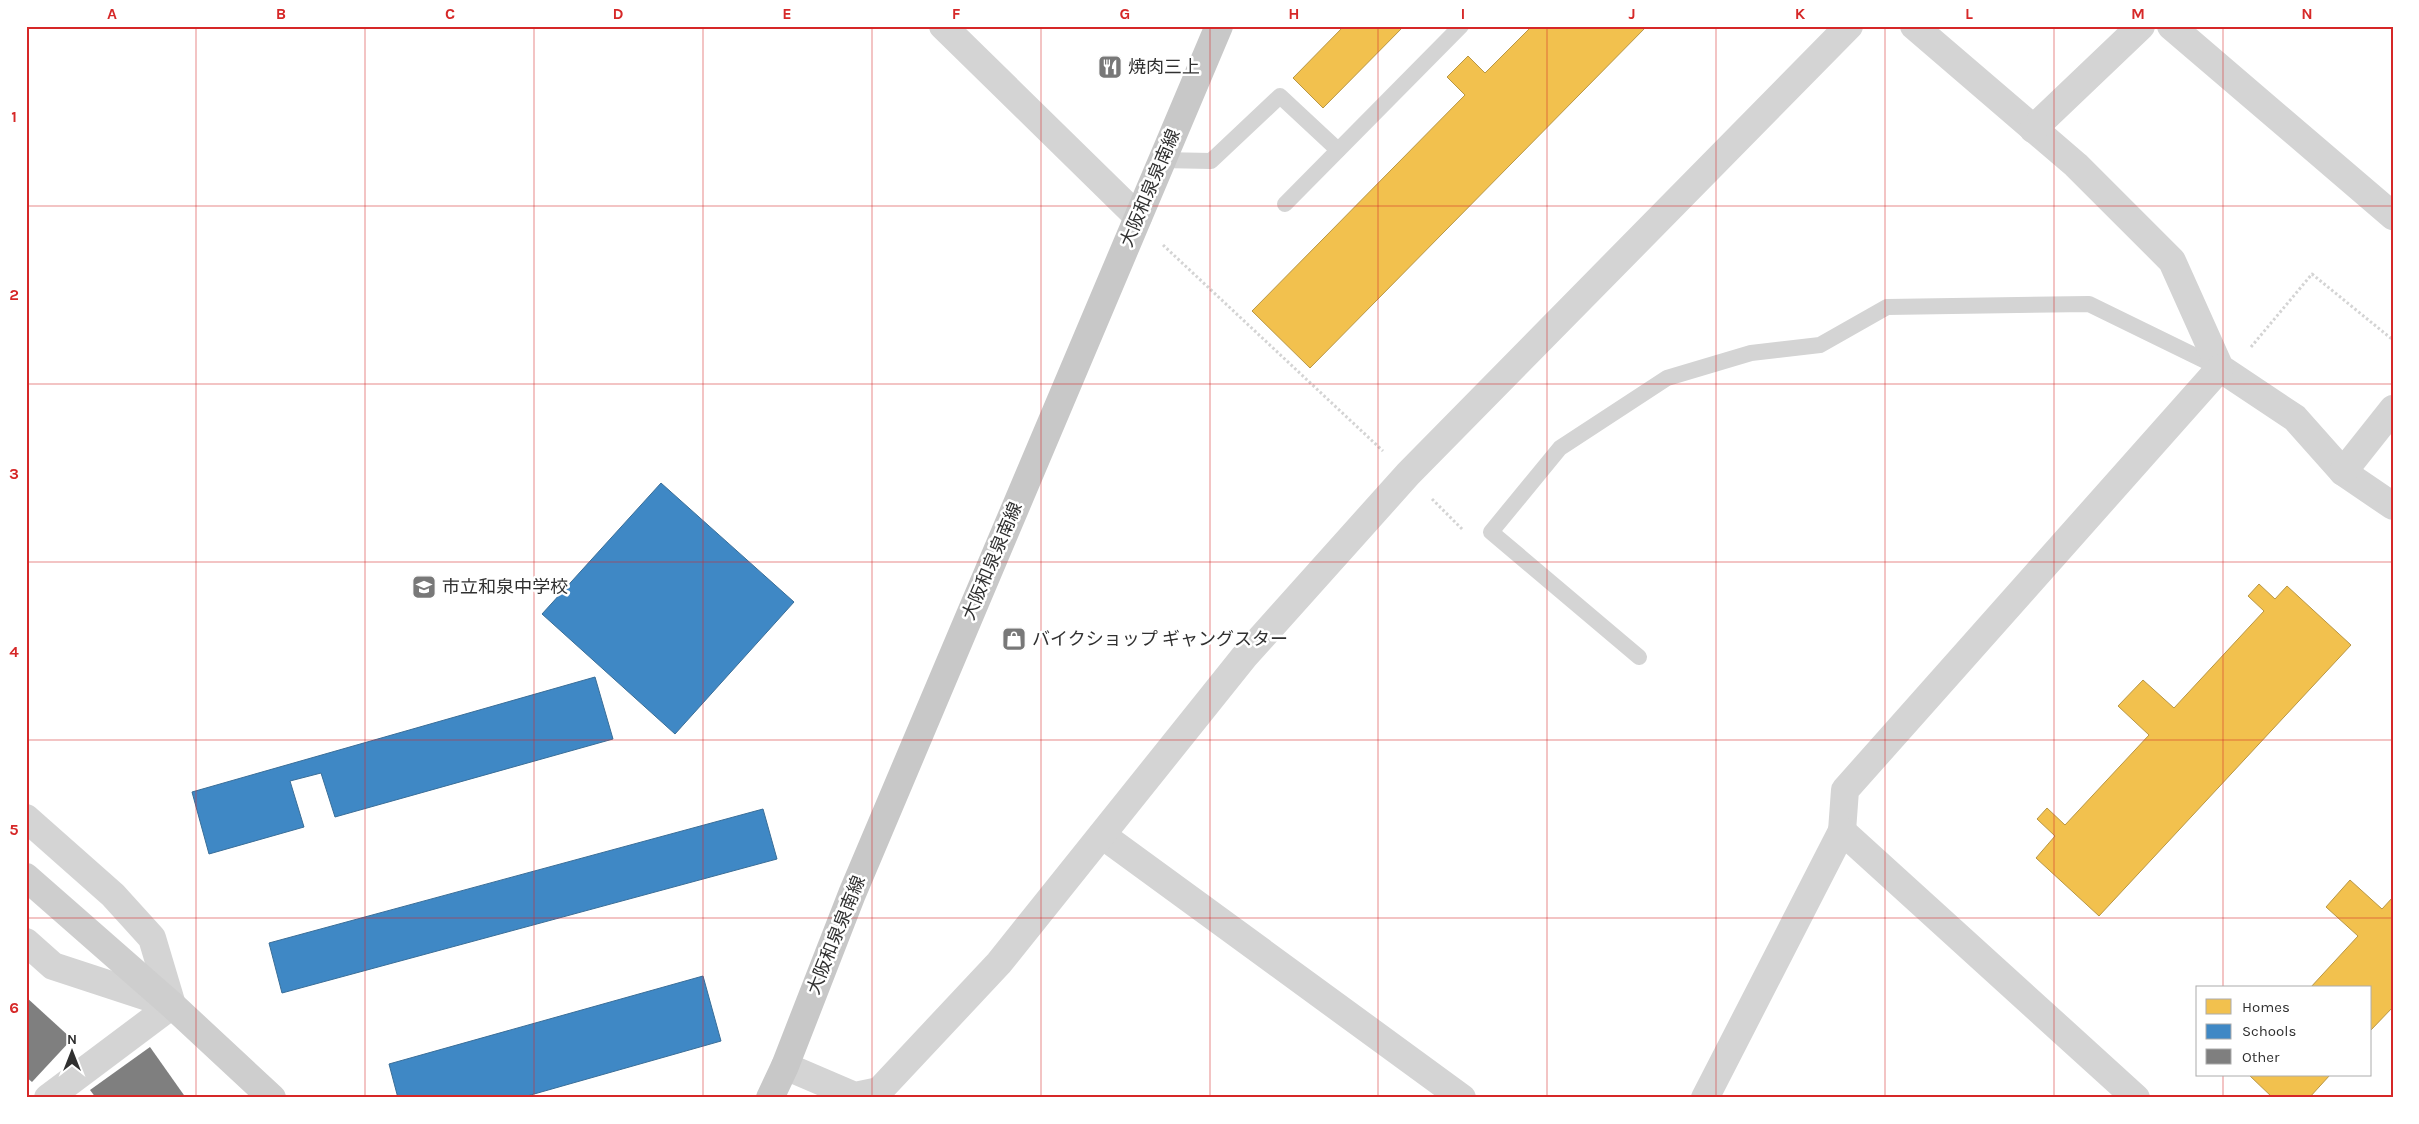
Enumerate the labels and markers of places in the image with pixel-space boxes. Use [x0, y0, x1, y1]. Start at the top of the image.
restaurant icon: 焼肉三上 [1097, 54, 1123, 80]
place label: 焼肉三上 [1128, 56, 1200, 78]
school or university icon: 市立和泉中学校 [411, 574, 437, 600]
place label: 市立和泉中学校 [442, 576, 568, 598]
shop icon: バイクショップ ギャングスター [1001, 626, 1027, 652]
place label: バイクショップ ギャングスター [1032, 628, 1288, 650]

